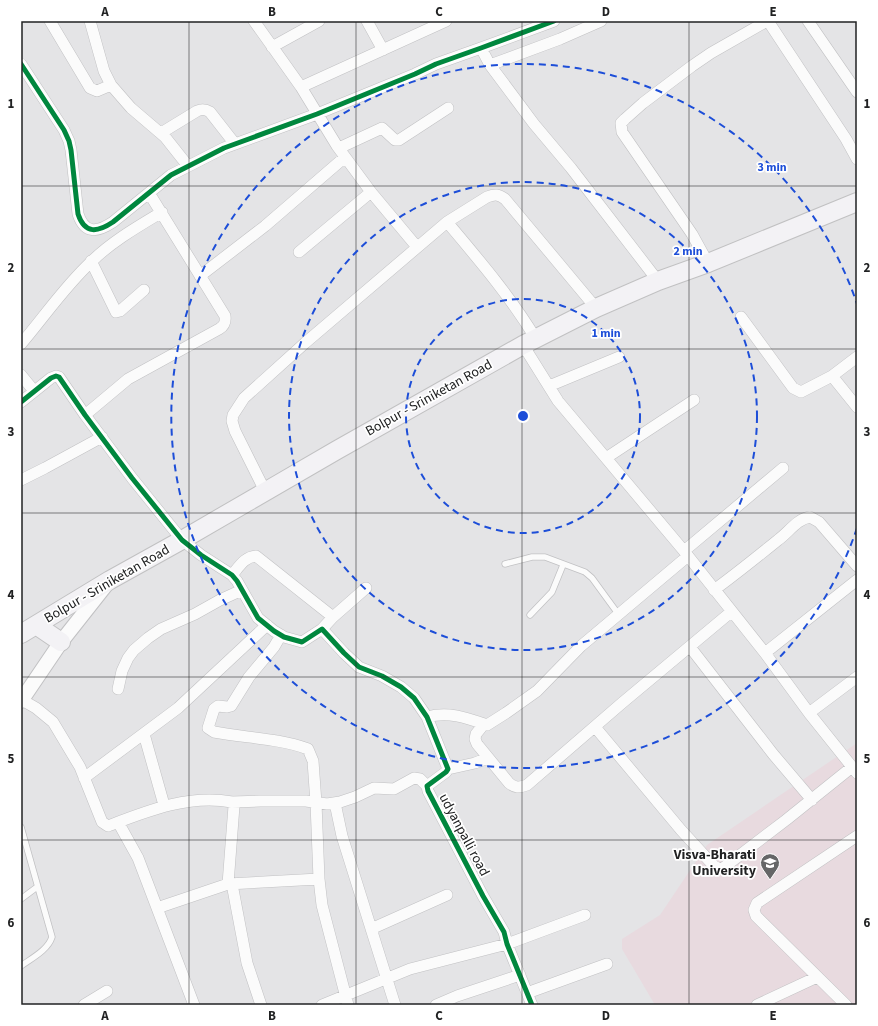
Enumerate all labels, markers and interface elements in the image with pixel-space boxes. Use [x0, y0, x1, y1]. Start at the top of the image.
text: A [100, 3, 109, 21]
text: B [268, 3, 276, 21]
text: C [435, 3, 443, 21]
text: D [602, 3, 610, 21]
text: E [769, 3, 777, 21]
text: 1 [8, 95, 15, 113]
text: 1 [864, 95, 871, 113]
text: 3 min [757, 159, 787, 176]
text: 2 min [673, 243, 703, 260]
text: 2 [8, 259, 15, 277]
text: 2 [864, 259, 871, 277]
text: 1 min [591, 325, 621, 342]
street label: Bolpur - Sriniketan Road [362, 355, 496, 441]
centre of rings [516, 409, 530, 423]
text: 3 [8, 423, 15, 441]
text: 3 [864, 423, 871, 441]
street label: Bolpur - Sriniketan Road [41, 540, 173, 628]
text: 4 [8, 586, 15, 604]
text: 4 [864, 586, 871, 604]
text: 5 [8, 750, 15, 768]
text: 5 [864, 750, 871, 768]
street label: udyanpalli road [434, 790, 494, 880]
place label: Visva-Bharati University [673, 845, 757, 881]
school or university icon: Visva-Bharati University [759, 852, 781, 880]
text: 6 [8, 914, 15, 932]
text: 6 [864, 914, 871, 932]
text: A [100, 1007, 109, 1025]
text: B [268, 1007, 276, 1025]
text: C [435, 1007, 443, 1025]
text: D [602, 1007, 610, 1025]
text: E [769, 1007, 777, 1025]

